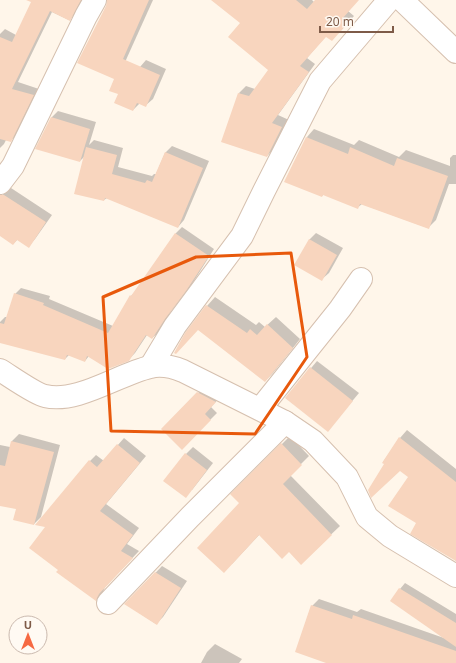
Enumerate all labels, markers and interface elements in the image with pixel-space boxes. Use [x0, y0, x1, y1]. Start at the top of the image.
scale bar [320, 8, 393, 34]
text: 20 m [326, 13, 354, 30]
north arrow [8, 615, 48, 655]
text: U [24, 617, 32, 632]

